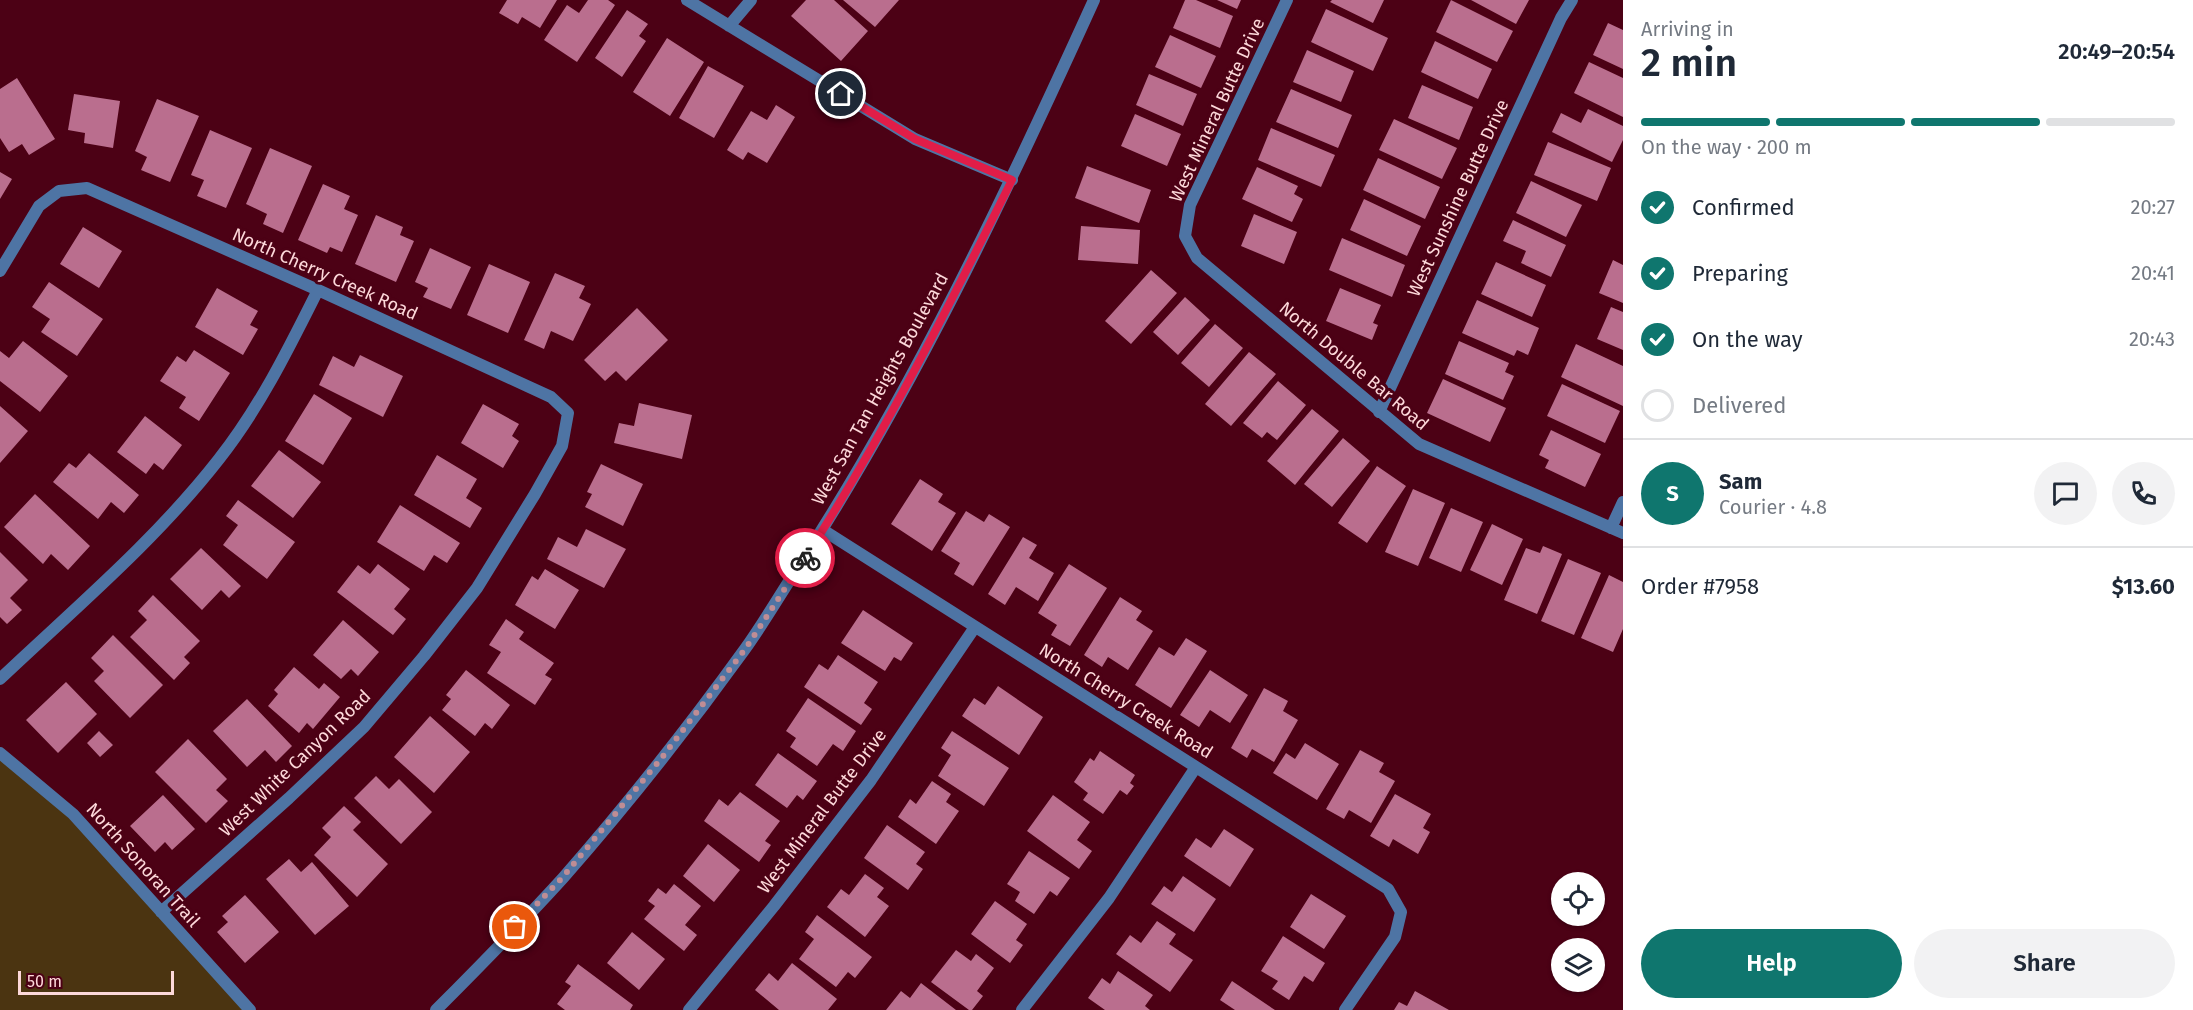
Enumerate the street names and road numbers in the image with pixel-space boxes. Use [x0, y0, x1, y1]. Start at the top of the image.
street label: West Mineral Butte Drive [1165, 14, 1269, 206]
street label: West Sunshine Butte Drive [1403, 96, 1513, 300]
street label: North Cherry Creek Road [229, 223, 421, 325]
street label: West San Tan Heights Boulevard [807, 269, 953, 509]
street label: North Double Bar Road [1275, 297, 1433, 435]
street label: North Cherry Creek Road [1035, 638, 1217, 764]
street label: West White Canyon Road [215, 685, 375, 841]
street label: West Mineral Butte Drive [753, 724, 891, 898]
street label: North Sonoran Trail [81, 798, 205, 932]

